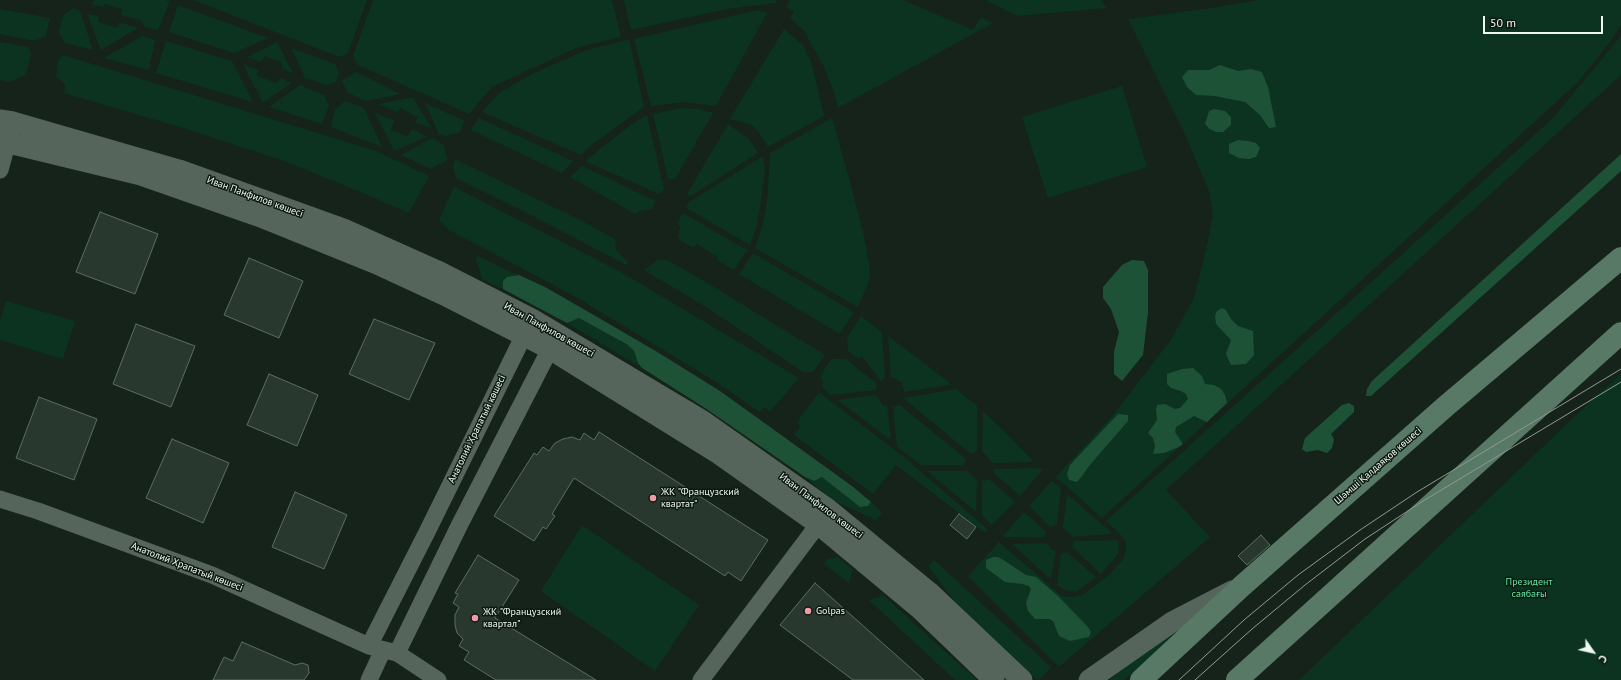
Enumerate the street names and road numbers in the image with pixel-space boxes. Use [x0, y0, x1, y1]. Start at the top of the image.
street label: Иван Панфилов көшесі [205, 174, 305, 220]
street label: Иван Панфилов көшесі [502, 300, 596, 360]
street label: Анатолий Храпатый көшесі [446, 373, 508, 485]
street label: Шәмші Қалдаяқов көшесі [1332, 425, 1424, 507]
street label: Иван Панфилов көшесі [777, 471, 865, 541]
street label: Анатолий Храпатый көшесі [129, 540, 245, 594]

